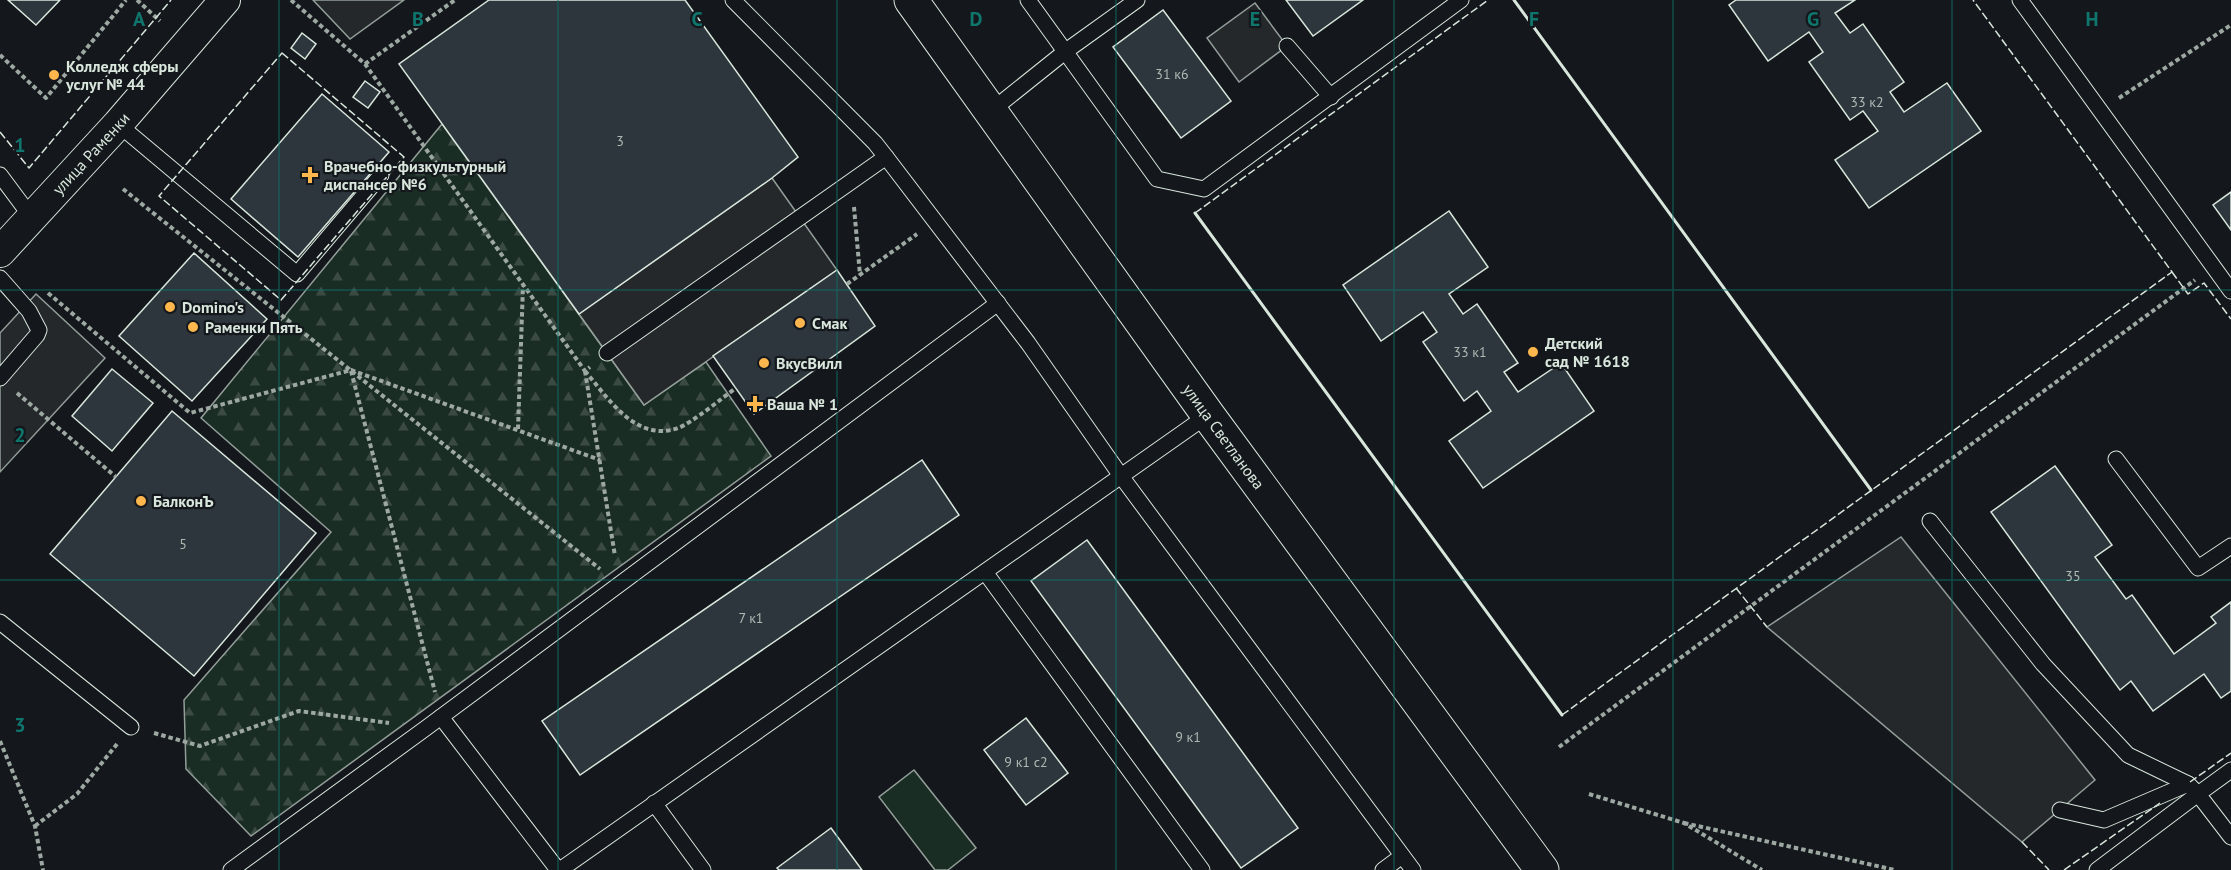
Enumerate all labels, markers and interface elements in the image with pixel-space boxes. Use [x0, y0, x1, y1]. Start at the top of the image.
text: A [133, 6, 146, 32]
text: B [412, 6, 424, 32]
text: C [691, 6, 703, 32]
text: D [970, 6, 983, 32]
text: E [1250, 6, 1260, 32]
text: F [1529, 6, 1539, 32]
text: G [1807, 6, 1819, 32]
text: H [2085, 6, 2099, 32]
place label: Колледж сферы услуг № 44 [65, 56, 179, 94]
house number: 31 к6 [1155, 65, 1189, 83]
marker: Колледж сферы услуг № 44 [47, 68, 61, 82]
house number: 33 к2 [1850, 93, 1884, 111]
street label: улица Раменки [48, 108, 134, 199]
text: 1 [14, 132, 26, 158]
house number: 3 [616, 132, 624, 150]
place label: Врачебно-физкультурный диспансер №6 [323, 156, 506, 194]
marker: Врачебно-физкультурный диспансер №6 [301, 166, 319, 184]
place label: Domino's [182, 297, 244, 317]
marker: Domino's [163, 300, 177, 314]
place label: Смак [812, 313, 848, 333]
marker: Смак [793, 316, 807, 330]
place label: Раменки Пять [205, 317, 303, 337]
marker: Раменки Пять [186, 320, 200, 334]
place label: Детский сад № 1618 [1545, 333, 1630, 371]
house number: 33 к1 [1453, 343, 1487, 361]
marker: Детский сад № 1618 [1526, 345, 1540, 359]
place label: ВкусВилл [776, 353, 842, 373]
marker: ВкусВилл [757, 356, 771, 370]
street label: улица Светланова [1179, 380, 1269, 493]
place label: Ваша № 1 [767, 394, 838, 414]
marker: Ваша № 1 [748, 397, 762, 411]
text: 2 [14, 422, 26, 448]
place label: БалконЪ [153, 491, 214, 511]
marker: БалконЪ [134, 494, 148, 508]
house number: 5 [179, 535, 187, 553]
house number: 35 [2065, 567, 2081, 585]
house number: 7 к1 [739, 609, 763, 627]
text: 3 [14, 712, 26, 738]
house number: 9 к1 [1175, 728, 1201, 746]
house number: 9 к1 с2 [1004, 753, 1048, 771]

